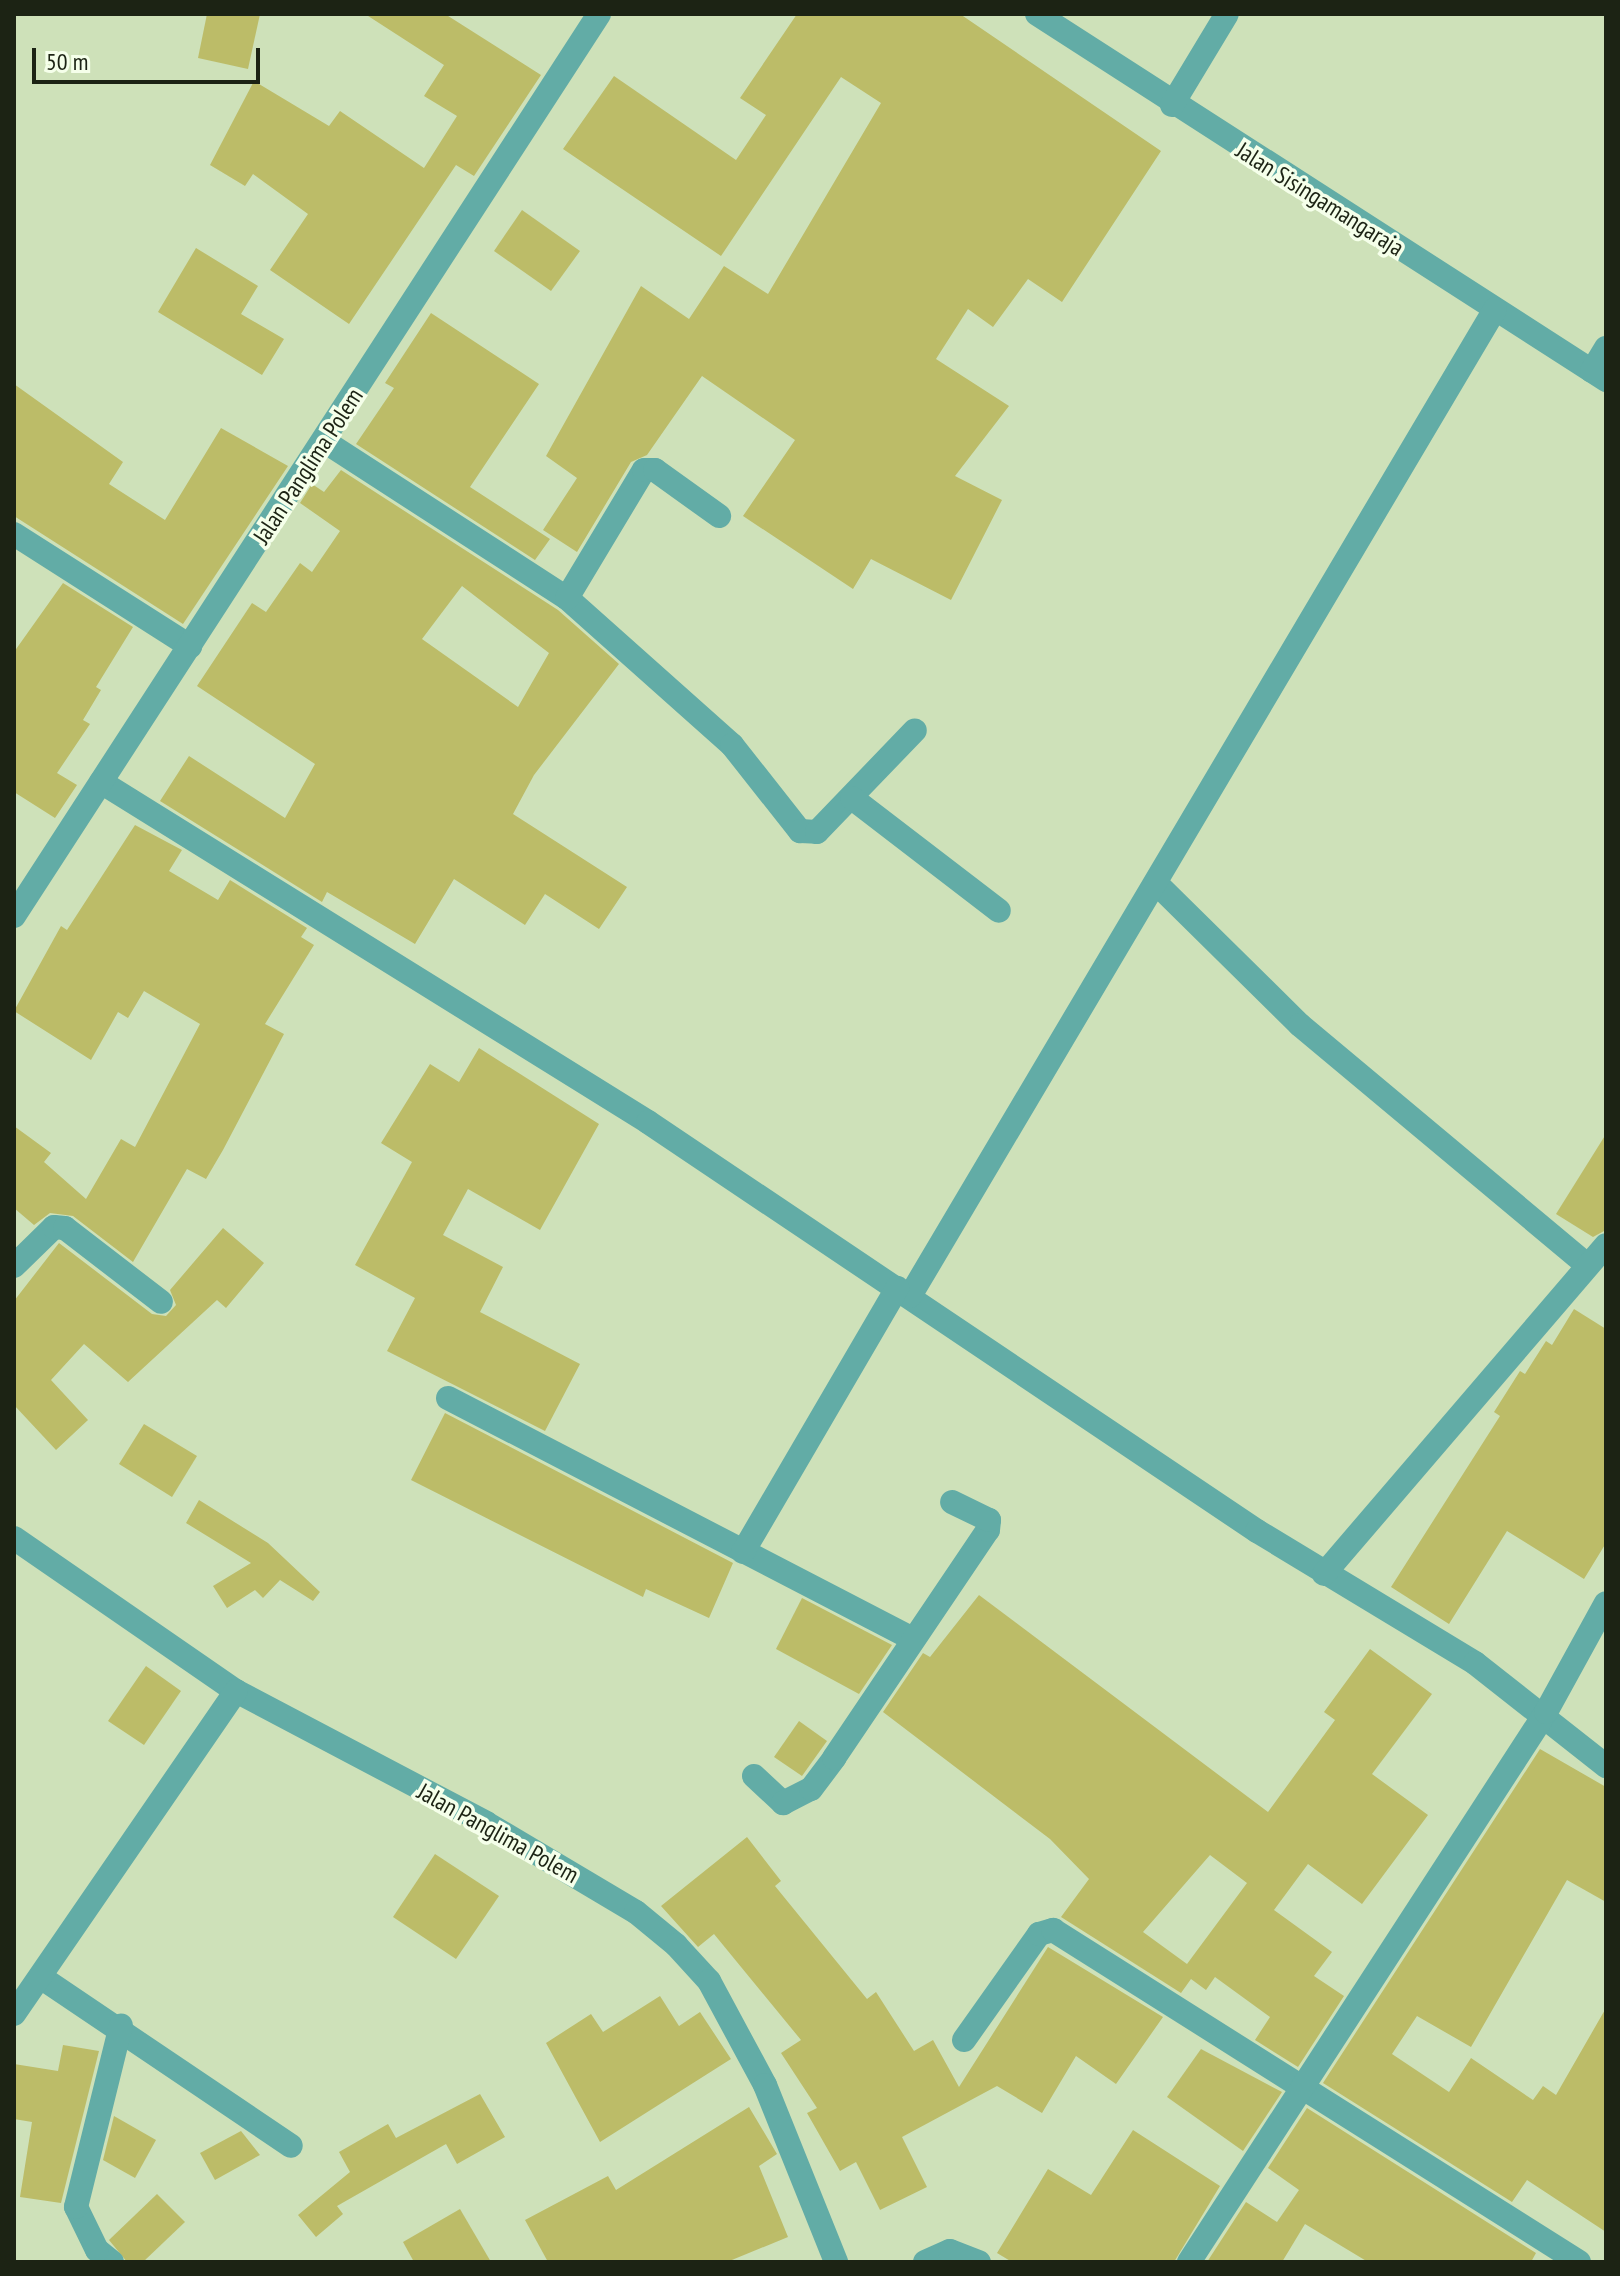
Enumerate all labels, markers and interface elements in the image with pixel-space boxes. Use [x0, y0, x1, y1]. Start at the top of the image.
scale bar [36, 32, 264, 82]
text: 50 m [46, 46, 88, 77]
street label: Jalan Sisingamangaraja [1231, 136, 1409, 262]
street label: Jalan Panglima Polem [247, 383, 369, 549]
street label: Jalan Panglima Polem [412, 1777, 584, 1889]

